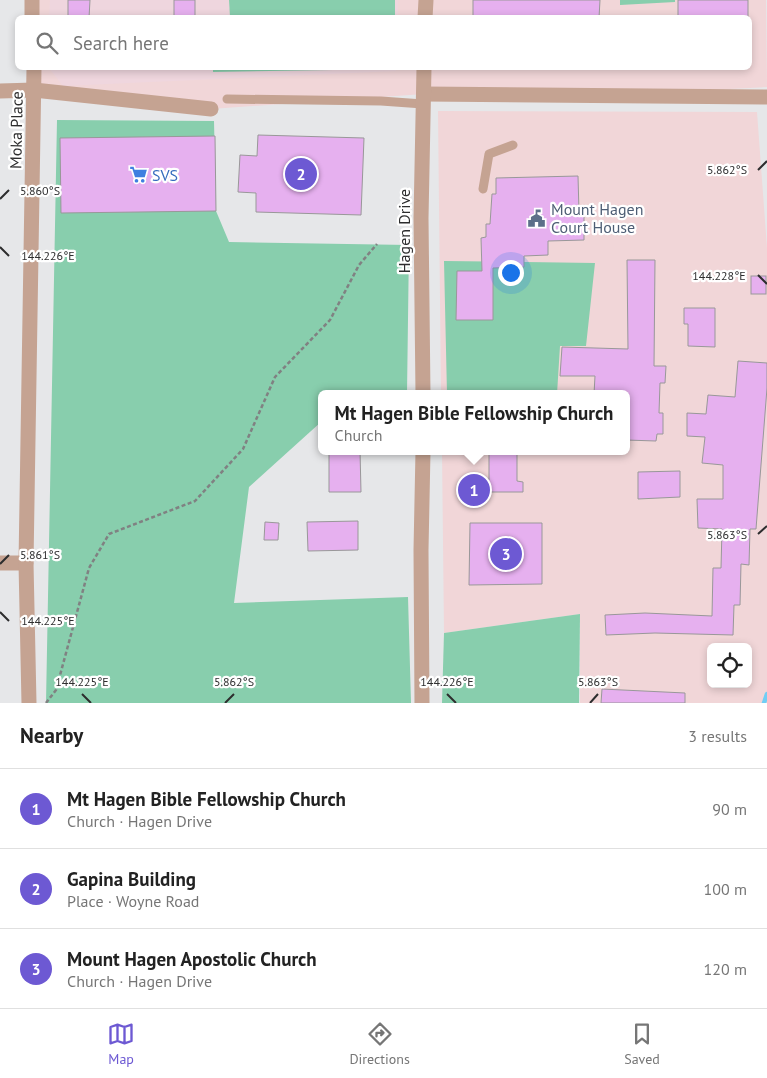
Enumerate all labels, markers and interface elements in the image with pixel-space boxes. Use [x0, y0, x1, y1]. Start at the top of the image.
search box [15, 15, 752, 70]
icon: search [33, 29, 61, 57]
text: Search here [73, 31, 169, 55]
street label: Moka Place [5, 91, 27, 169]
pin: 2 [285, 155, 317, 193]
text: 5.862°S [707, 162, 747, 177]
supermarket icon: SVS [128, 165, 148, 185]
place label: SVS [152, 165, 178, 185]
text: 5.860°S [20, 183, 60, 198]
street label: Hagen Drive [394, 189, 414, 273]
place label: Mount Hagen Court House [551, 199, 643, 237]
public building icon: Mount Hagen Court House [527, 208, 547, 228]
text: 144.226°E [21, 248, 75, 263]
your location [498, 260, 524, 286]
text: 144.228°E [692, 268, 746, 283]
popup [318, 390, 630, 455]
text: Mt Hagen Bible Fellowship Church [335, 401, 613, 425]
text: Church [335, 425, 382, 445]
pin: 1 [458, 471, 490, 509]
text: 5.863°S [707, 527, 747, 542]
pin: 3 [490, 535, 522, 573]
text: 5.861°S [20, 547, 60, 562]
text: 144.225°E [21, 613, 75, 628]
map controls [707, 643, 752, 688]
button: locate [707, 643, 752, 688]
text: 144.225°E [55, 674, 109, 689]
text: 5.862°S [214, 674, 254, 689]
text: 144.226°E [420, 674, 474, 689]
text: 5.863°S [578, 674, 618, 689]
text: Nearby [20, 722, 83, 749]
text: 3 results [688, 726, 747, 746]
text: Mt Hagen Bible Fellowship Church [67, 787, 346, 811]
text: 1 [31, 799, 41, 819]
text: 90 m [712, 799, 747, 819]
text: Church · Hagen Drive [67, 811, 212, 831]
text: Gapina Building [67, 867, 196, 891]
text: 2 [31, 879, 41, 899]
text: 100 m [704, 879, 747, 899]
text: Place · Woyne Road [67, 891, 199, 911]
text: Mount Hagen Apostolic Church [67, 947, 317, 971]
text: 3 [31, 959, 41, 979]
text: 120 m [704, 959, 747, 979]
text: Church · Hagen Drive [67, 971, 212, 991]
tab: Map [107, 1020, 135, 1068]
tab: Directions [349, 1020, 410, 1068]
tab: Saved [624, 1020, 660, 1068]

